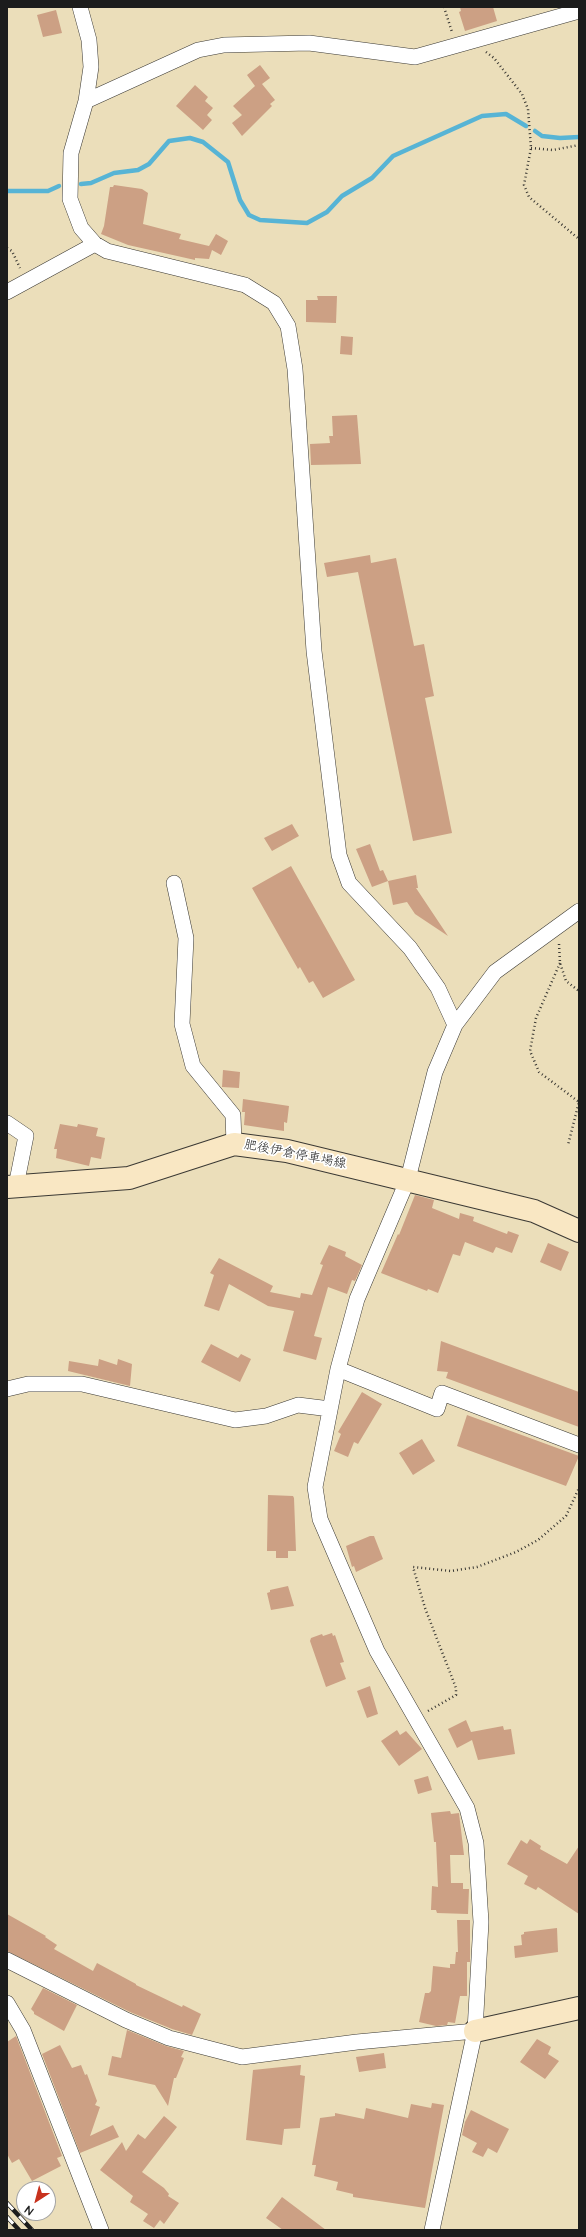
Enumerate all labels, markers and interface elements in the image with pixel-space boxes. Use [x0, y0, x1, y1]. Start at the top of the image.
street label: 肥後伊倉停車場線 [242, 1137, 348, 1173]
north arrow [16, 2181, 56, 2221]
text: N [22, 2202, 36, 2218]

